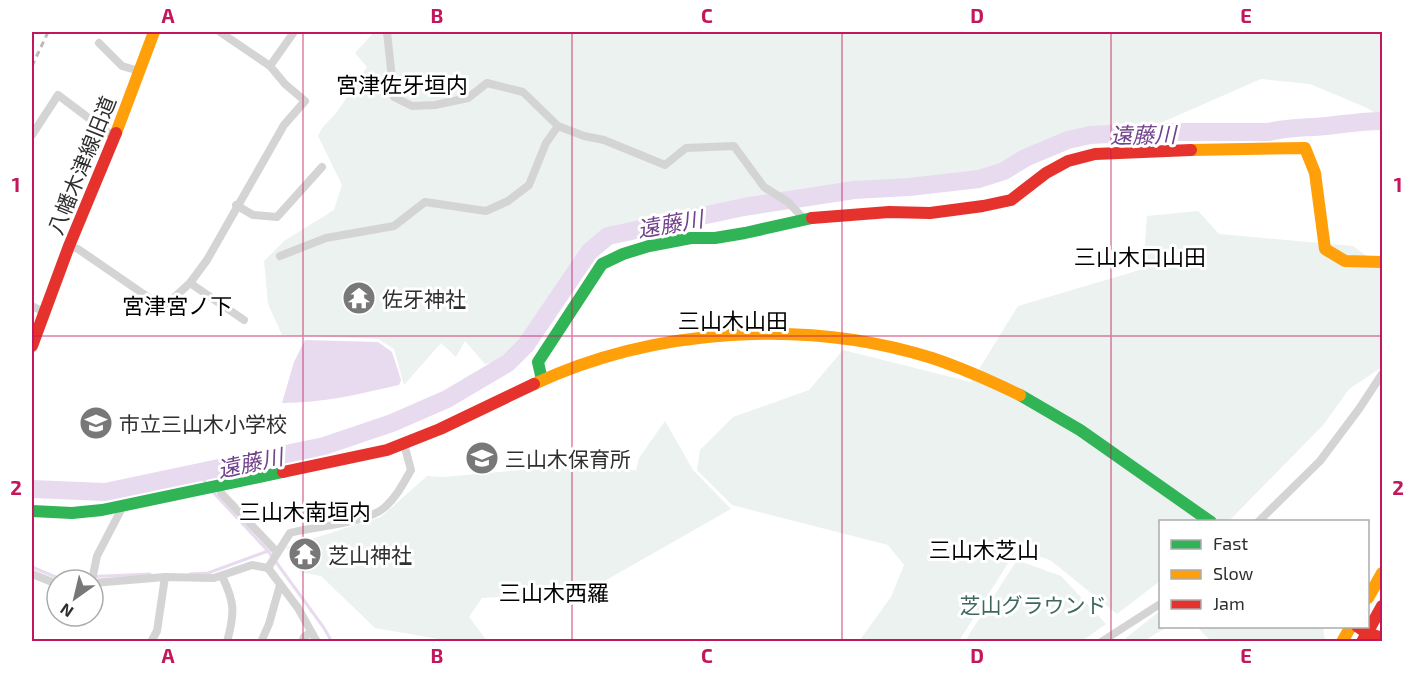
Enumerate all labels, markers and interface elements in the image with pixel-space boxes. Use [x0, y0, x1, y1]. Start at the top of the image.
text: A [161, 3, 175, 27]
text: B [431, 3, 443, 27]
text: C [701, 3, 713, 27]
text: D [970, 3, 984, 27]
text: E [1240, 3, 1252, 27]
district label: 宮津佐牙垣内 [336, 71, 468, 97]
street label: 八幡木津線旧道 [42, 92, 120, 238]
water label: 遠藤川 [1110, 120, 1178, 148]
text: 1 [12, 172, 20, 196]
text: 1 [1394, 172, 1402, 196]
water label: 遠藤川 [635, 204, 707, 242]
district label: 三山木口山田 [1074, 243, 1206, 269]
temple icon: 佐牙神社 [341, 280, 377, 316]
place label: 佐牙神社 [382, 286, 466, 311]
district label: 宮津宮ノ下 [122, 292, 232, 318]
district label: 三山木山田 [678, 307, 788, 333]
school or university icon: 市立三山木小学校 [78, 405, 114, 441]
place label: 市立三山木小学校 [119, 411, 287, 436]
school or university icon: 三山木保育所 [464, 440, 500, 476]
water label: 遠藤川 [215, 442, 287, 482]
place label: 三山木保育所 [505, 446, 631, 471]
text: 2 [10, 475, 22, 499]
text: 2 [1392, 475, 1404, 499]
district label: 三山木南垣内 [239, 498, 371, 524]
legend [1159, 520, 1369, 628]
text: Fast [1213, 532, 1248, 554]
temple icon: 芝山神社 [287, 536, 323, 572]
district label: 三山木芝山 [929, 536, 1039, 562]
place label: 芝山神社 [328, 542, 412, 567]
text: Slow [1213, 562, 1254, 584]
north arrow [45, 568, 105, 628]
district label: 三山木西羅 [499, 579, 609, 605]
park label: 芝山グラウンド [960, 592, 1107, 617]
text: Jam [1213, 592, 1245, 614]
text: N [56, 600, 76, 622]
text: A [161, 643, 175, 667]
text: B [431, 643, 443, 667]
text: C [701, 643, 713, 667]
text: D [970, 643, 984, 667]
text: E [1240, 643, 1252, 667]

